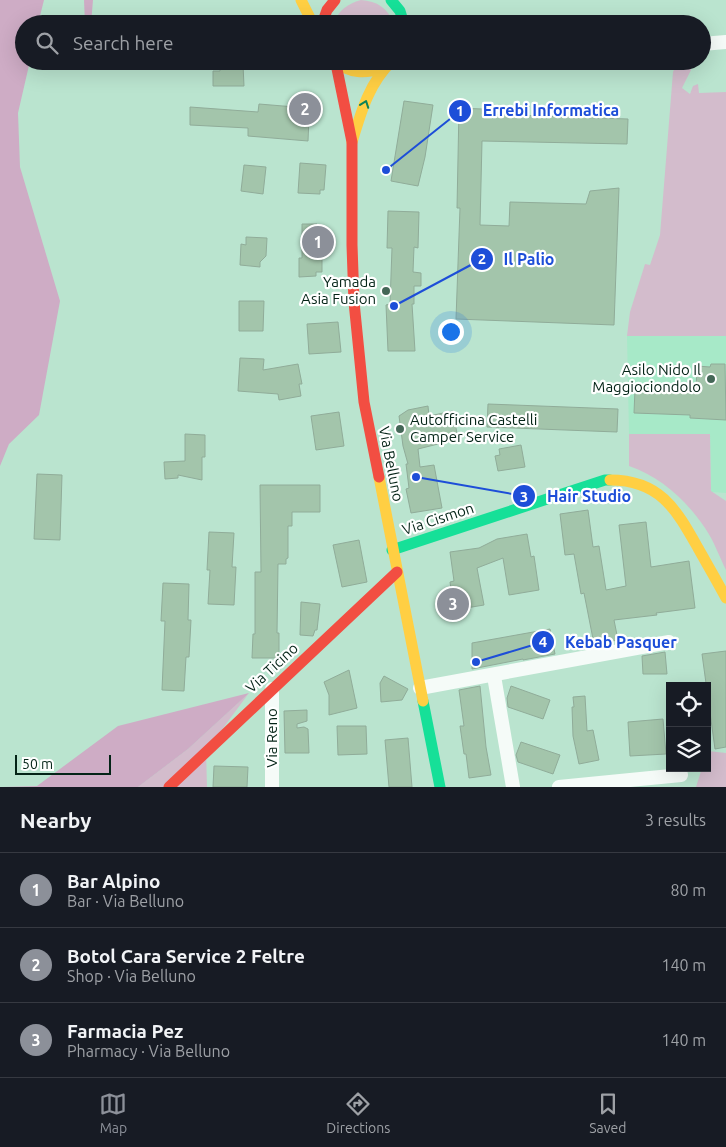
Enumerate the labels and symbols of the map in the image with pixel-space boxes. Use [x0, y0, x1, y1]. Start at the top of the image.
pin: 2 [289, 90, 321, 128]
callout: Errebi Informatica [448, 95, 629, 126]
one-way arrow [359, 100, 369, 108]
text: Errebi Informatica [483, 101, 619, 119]
text: 1 [456, 102, 464, 119]
pin: 1 [302, 223, 334, 261]
callout: Il Palio [469, 244, 565, 275]
text: 2 [478, 250, 486, 267]
text: Il Palio [504, 250, 554, 268]
place label: Yamada Asia Fusion [301, 273, 376, 307]
marker: Yamada Asia Fusion [380, 285, 392, 297]
your location [438, 319, 464, 345]
place label: Asilo Nido Il Maggiociondolo [592, 361, 701, 395]
marker: Asilo Nido Il Maggiociondolo [705, 373, 717, 385]
place label: Autofficina Castelli Camper Service [410, 411, 537, 445]
marker: Autofficina Castelli Camper Service [394, 423, 406, 435]
street label: Via Belluno [376, 425, 407, 503]
callout: Hair Studio [512, 481, 641, 512]
text: Hair Studio [547, 487, 631, 505]
text: 3 [520, 488, 528, 505]
street label: Via Cismon [400, 499, 476, 538]
pin: 3 [437, 585, 469, 623]
callout: Kebab Pasquer [530, 626, 687, 657]
text: 4 [539, 633, 547, 650]
text: Kebab Pasquer [565, 633, 677, 651]
street label: Via Ticino [242, 639, 301, 696]
street label: Via Reno [263, 708, 280, 768]
scale bar [15, 752, 111, 775]

